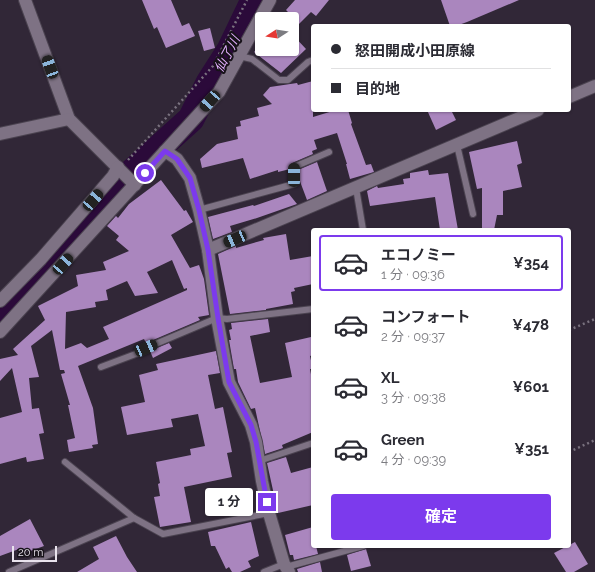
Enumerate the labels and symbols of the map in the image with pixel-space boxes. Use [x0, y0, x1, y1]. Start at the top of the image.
north arrow [255, 12, 299, 56]
water label: 仙了川 [211, 32, 244, 75]
car [40, 54, 60, 80]
car [198, 88, 222, 114]
car [288, 163, 300, 187]
route start [136, 164, 154, 182]
car [81, 187, 105, 213]
car [222, 229, 248, 249]
car [51, 251, 75, 277]
car [133, 338, 159, 358]
callout: 1 分 [205, 488, 253, 516]
route end [258, 493, 276, 511]
scale bar [12, 544, 57, 563]

